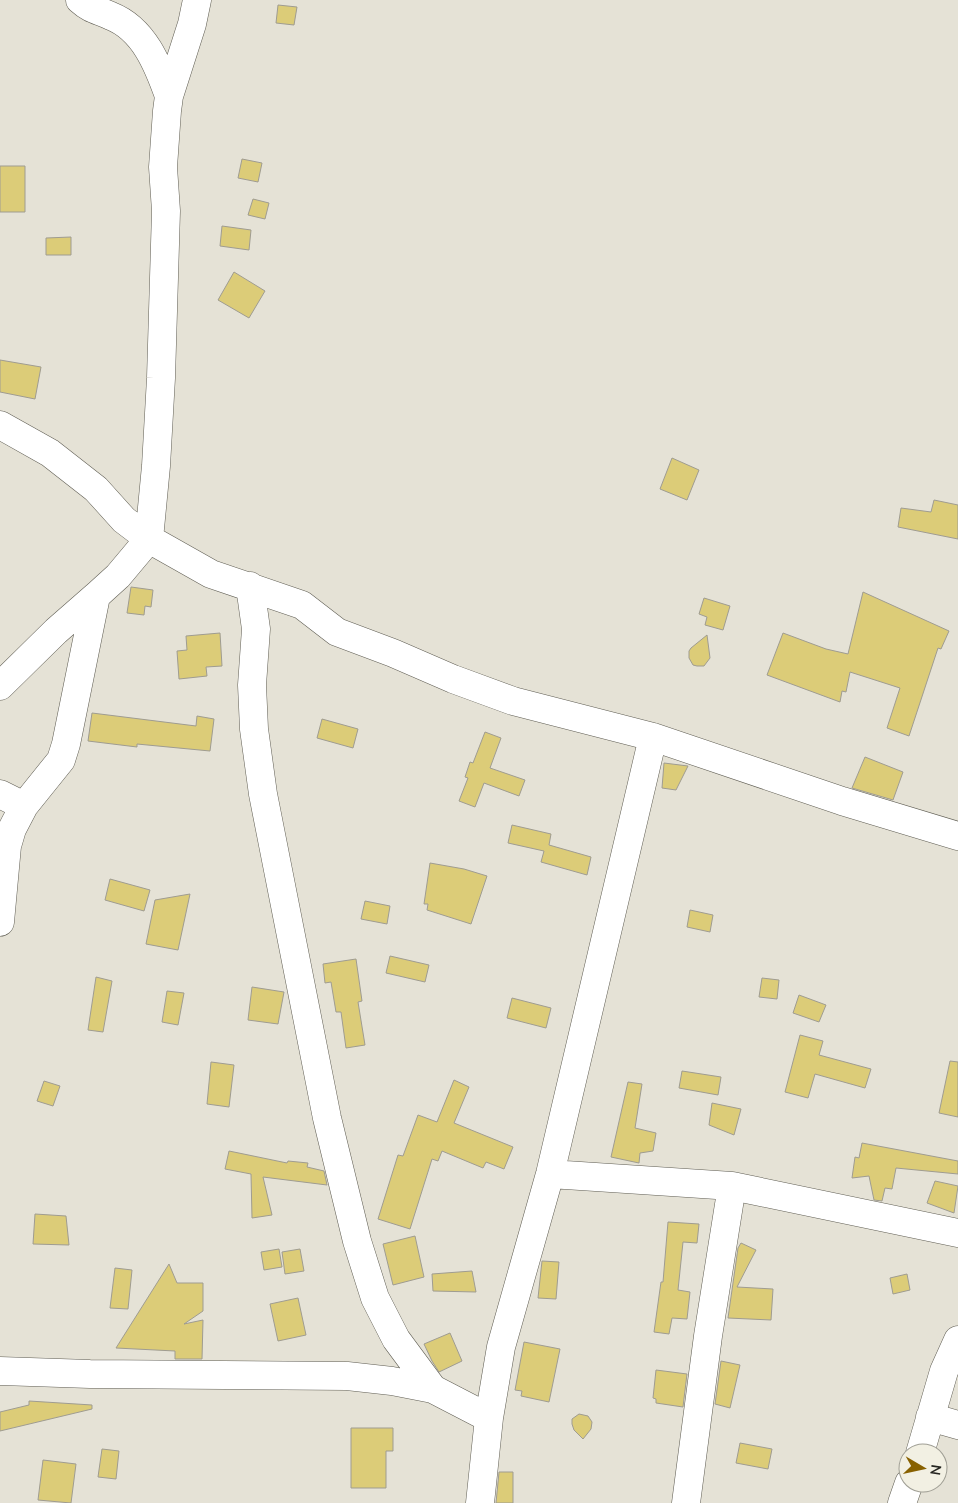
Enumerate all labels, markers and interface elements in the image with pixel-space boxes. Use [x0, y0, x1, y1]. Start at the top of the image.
north arrow [898, 1443, 948, 1493]
text: N [925, 1463, 946, 1477]

